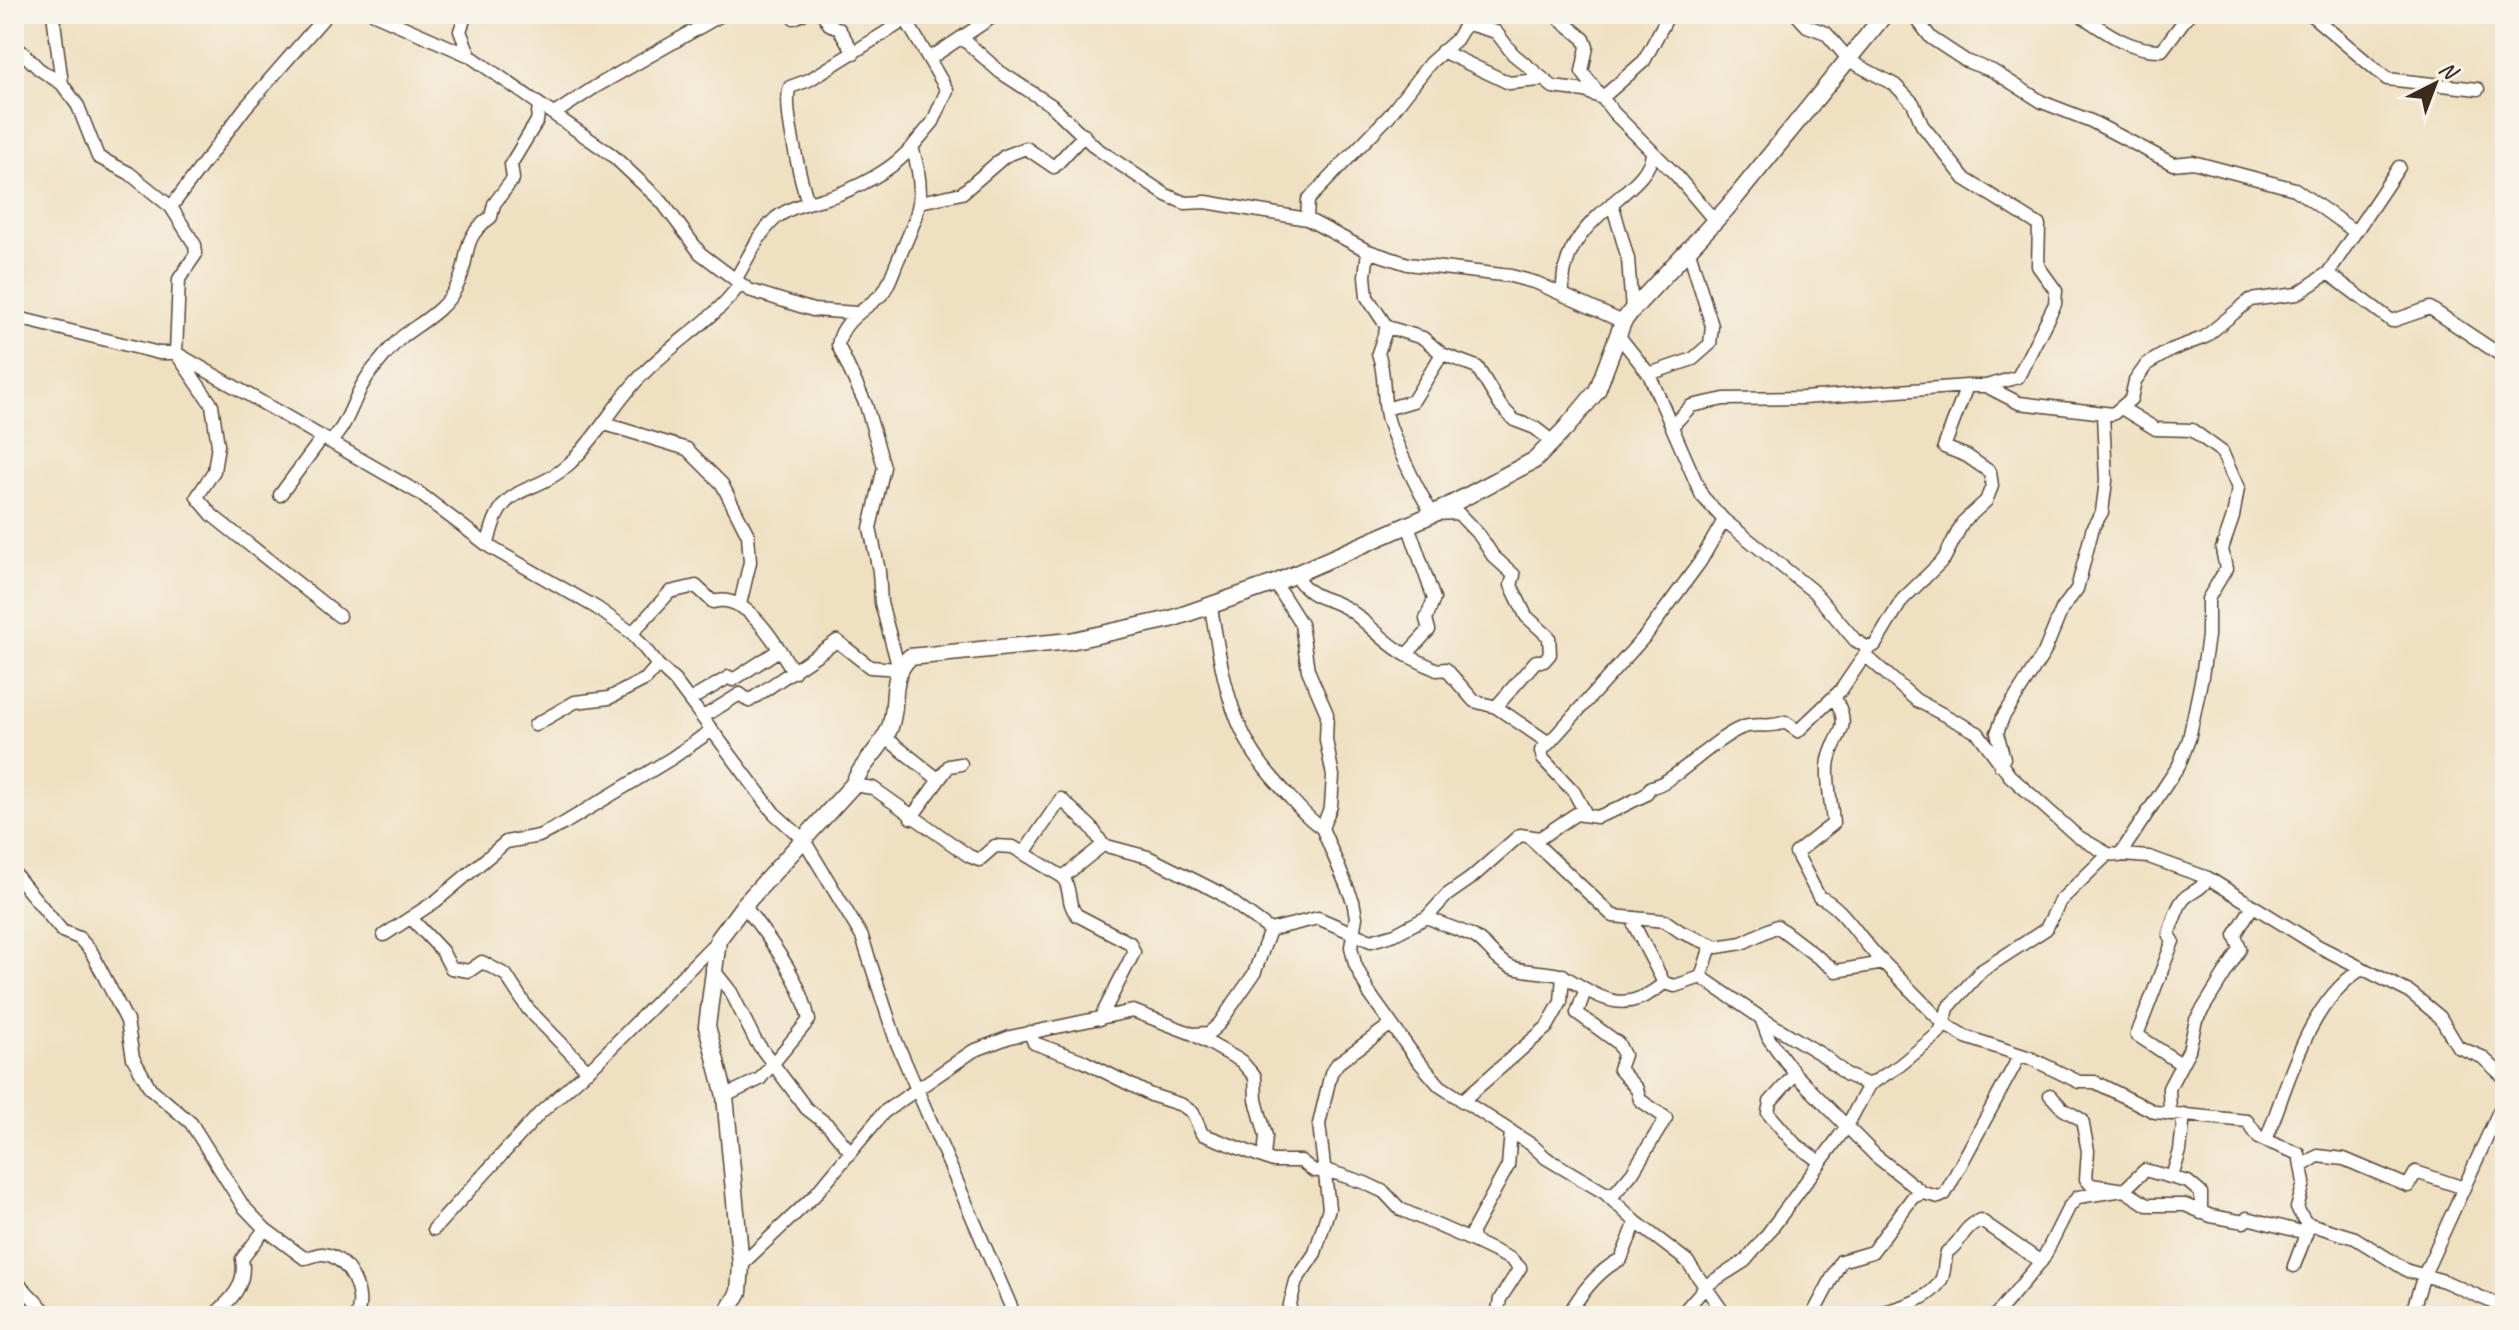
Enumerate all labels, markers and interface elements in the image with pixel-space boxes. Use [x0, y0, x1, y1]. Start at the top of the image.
north arrow [2395, 44, 2475, 124]
text: N [2433, 55, 2465, 87]

